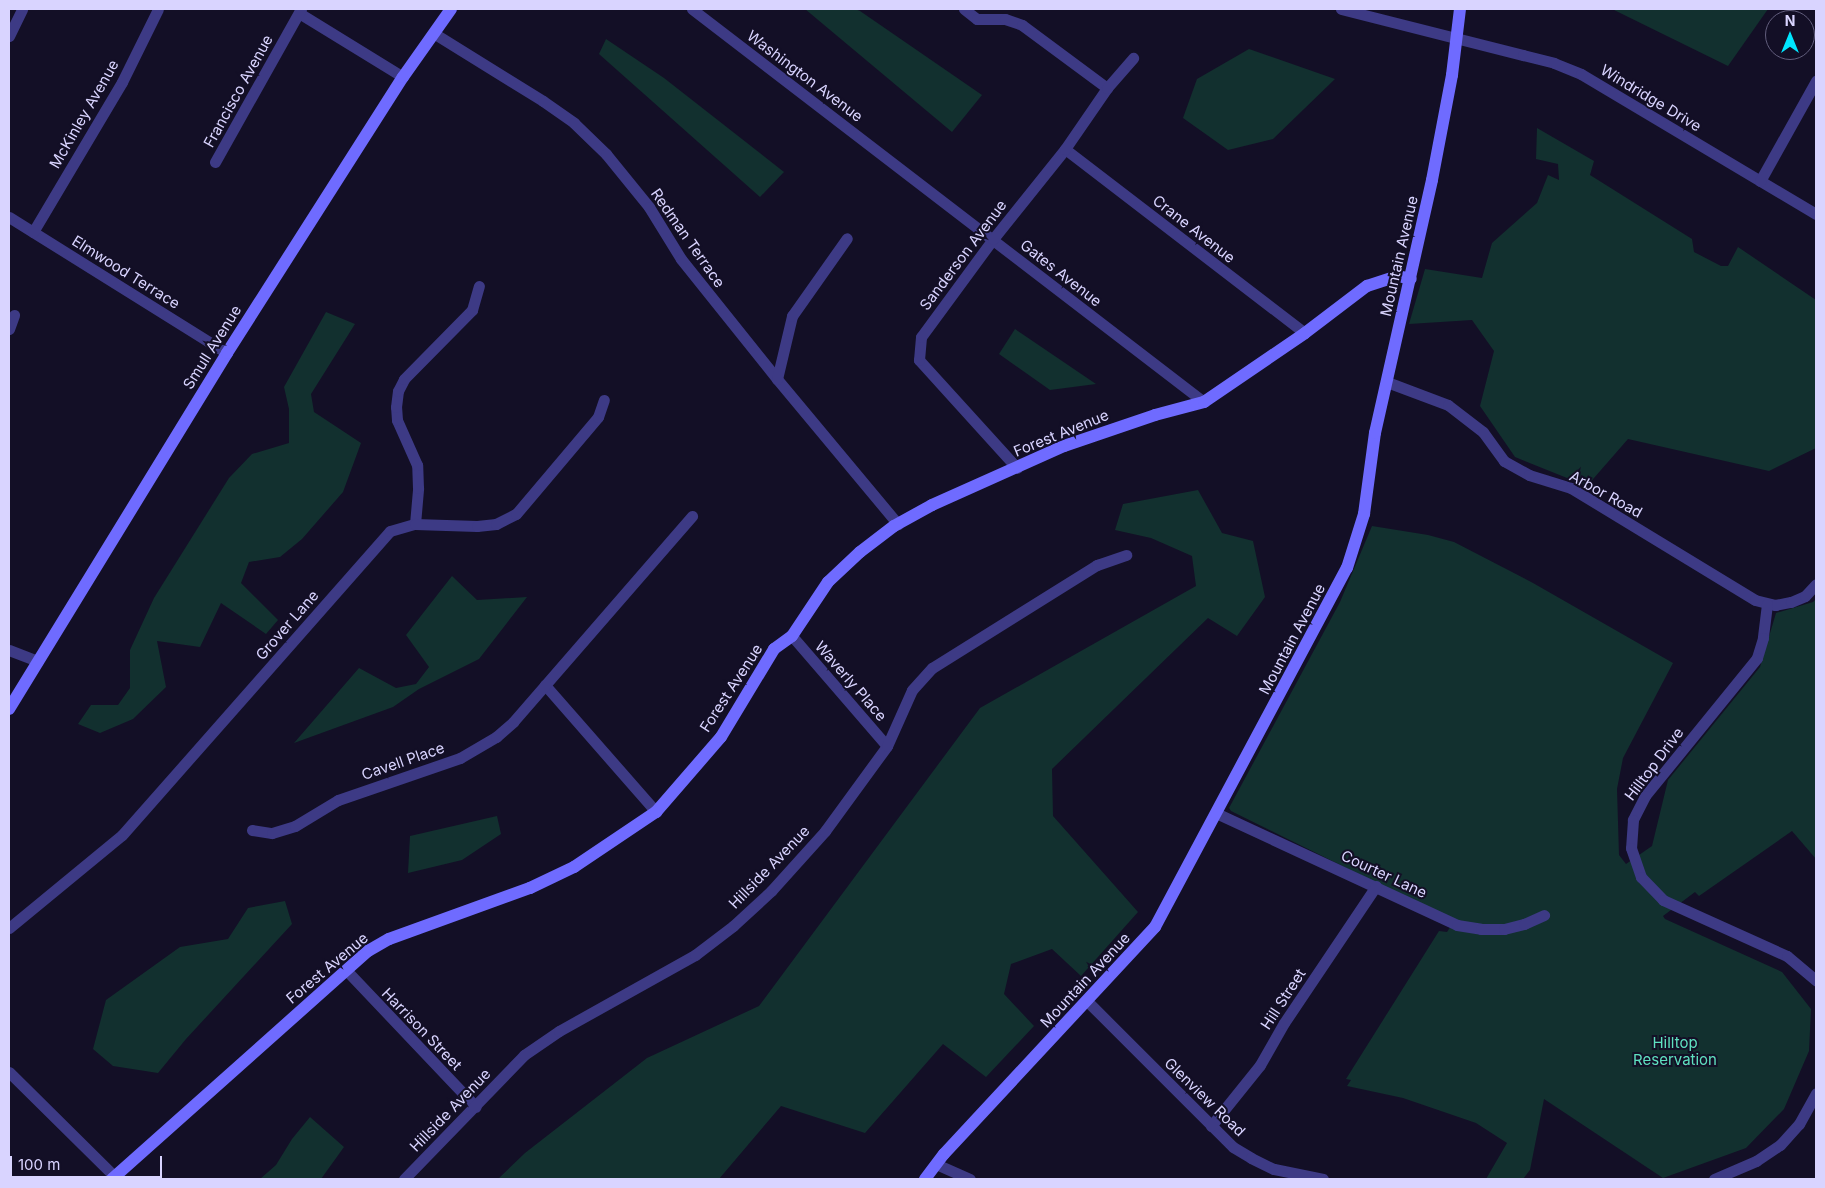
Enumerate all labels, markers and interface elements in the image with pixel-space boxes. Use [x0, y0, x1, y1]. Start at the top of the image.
north arrow [1765, 10, 1815, 60]
text: N [1785, 12, 1795, 29]
street label: Washington Avenue [743, 27, 867, 125]
street label: Francisco Avenue [200, 32, 276, 150]
street label: McKinley Avenue [46, 57, 122, 171]
street label: Windridge Drive [1597, 61, 1705, 135]
street label: Redman Terrace [647, 185, 729, 291]
street label: Crane Avenue [1149, 191, 1239, 267]
street label: Mountain Avenue [1376, 194, 1422, 318]
street label: Sanderson Avenue [916, 196, 1010, 314]
street label: Elmwood Terrace [69, 232, 183, 312]
street label: Gates Avenue [1017, 236, 1105, 310]
street label: Smull Avenue [179, 302, 245, 392]
street label: Forest Avenue [1011, 406, 1111, 460]
street label: Arbor Road [1566, 467, 1646, 521]
street label: Mountain Avenue [1255, 580, 1329, 698]
street label: Grover Lane [252, 586, 322, 664]
street label: Waverly Place [811, 637, 891, 725]
street label: Forest Avenue [696, 641, 766, 735]
street label: Hilltop Drive [1621, 724, 1687, 804]
street label: Cavell Place [359, 738, 447, 784]
street label: Hillside Avenue [725, 822, 813, 912]
street label: Courter Lane [1338, 846, 1430, 902]
street label: Forest Avenue [282, 929, 372, 1007]
street label: Mountain Avenue [1036, 929, 1134, 1031]
street label: Hill Street [1257, 965, 1309, 1033]
street label: Harrison Street [378, 984, 466, 1074]
park label: Hilltop Reservation [1633, 1033, 1717, 1068]
street label: Glenview Road [1161, 1054, 1249, 1140]
street label: Hillside Avenue [406, 1065, 494, 1155]
scale bar [12, 1146, 165, 1178]
text: 100 m [18, 1155, 60, 1174]

